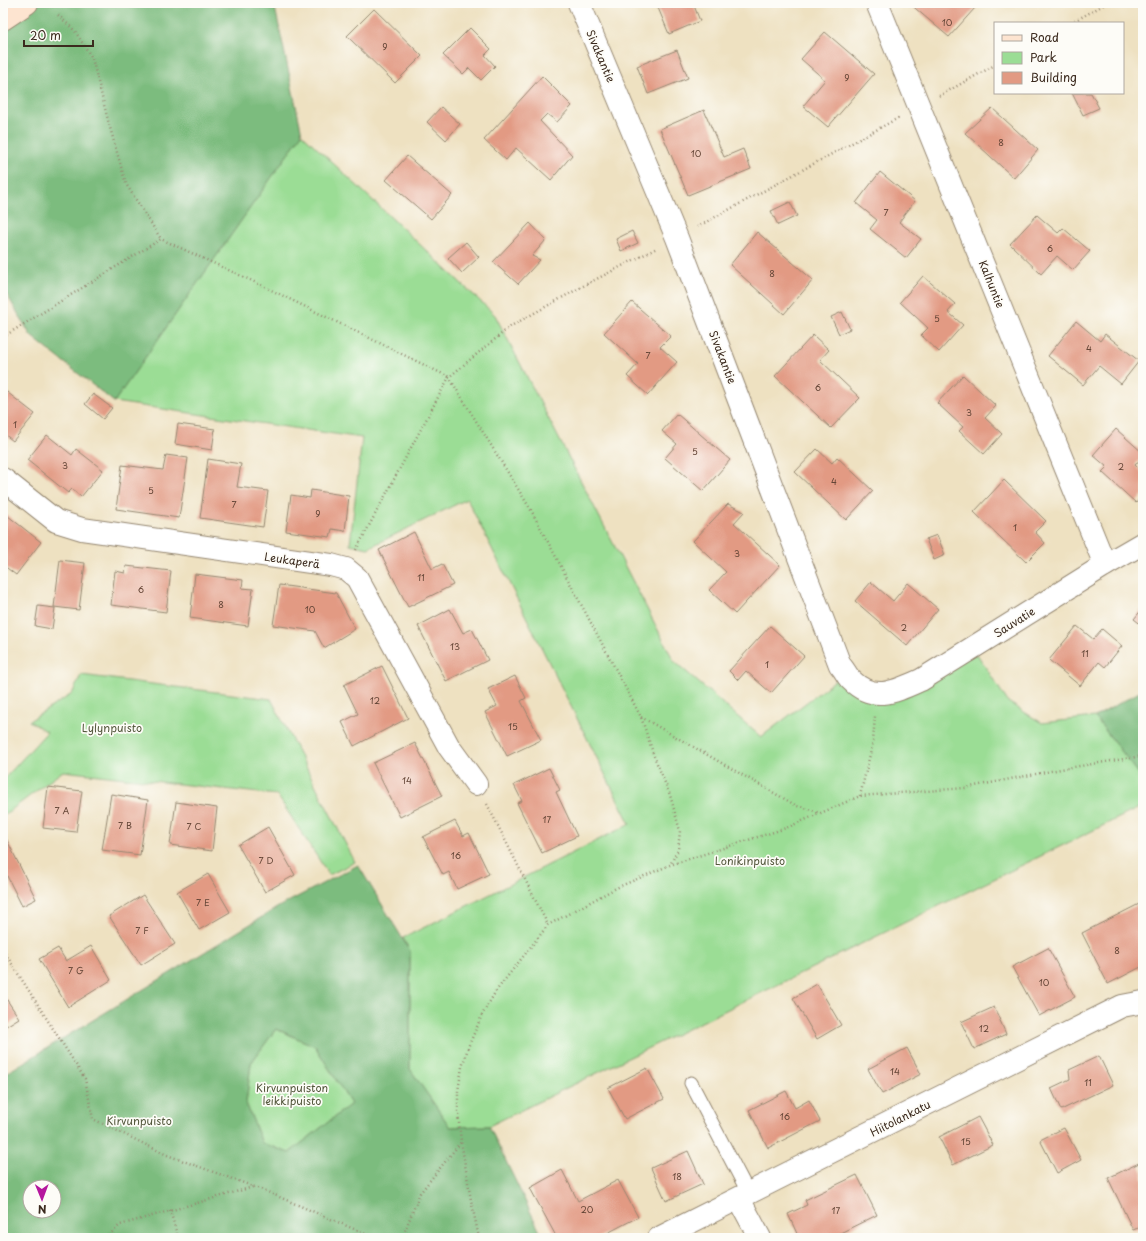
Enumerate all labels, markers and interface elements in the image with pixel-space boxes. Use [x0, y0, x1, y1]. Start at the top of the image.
house number: 10 [942, 15, 953, 29]
scale bar [24, 22, 93, 48]
legend [994, 22, 1124, 94]
text: 20 m [30, 26, 61, 44]
street label: Sivakantie [582, 27, 620, 85]
text: Road [1030, 28, 1059, 46]
house number: 9 [382, 39, 388, 53]
text: Park [1030, 48, 1057, 66]
text: Building [1030, 68, 1077, 86]
house number: 9 [844, 70, 850, 84]
house number: 8 [998, 135, 1004, 149]
house number: 10 [691, 146, 702, 160]
house number: 7 [883, 205, 889, 219]
house number: 6 [1047, 241, 1053, 255]
street label: Kalhuntie [975, 258, 1009, 311]
house number: 8 [769, 266, 775, 280]
house number: 5 [934, 311, 940, 325]
street label: Sivakantie [705, 328, 741, 386]
house number: 4 [1086, 341, 1092, 355]
house number: 7 [645, 348, 651, 362]
house number: 6 [815, 380, 821, 394]
house number: 3 [966, 405, 972, 419]
house number: 1 [13, 417, 17, 431]
house number: 5 [692, 444, 698, 458]
house number: 3 [62, 458, 68, 472]
house number: 2 [1118, 459, 1124, 473]
house number: 4 [831, 474, 837, 488]
house number: 5 [148, 483, 154, 497]
house number: 7 [231, 497, 237, 511]
house number: 9 [315, 506, 321, 520]
house number: 1 [1013, 520, 1017, 534]
house number: 3 [734, 546, 740, 560]
street label: Leukaperä [263, 548, 321, 572]
house number: 11 [417, 570, 425, 584]
house number: 6 [138, 582, 144, 596]
house number: 8 [218, 597, 224, 611]
house number: 10 [305, 602, 316, 616]
street label: Sauvatie [990, 603, 1038, 641]
house number: 2 [901, 620, 907, 634]
house number: 13 [450, 639, 460, 653]
house number: 11 [1081, 646, 1089, 660]
house number: 1 [765, 657, 769, 671]
house number: 12 [370, 693, 380, 707]
park label: Lylynpuisto [82, 719, 142, 736]
house number: 15 [508, 719, 518, 733]
house number: 14 [402, 773, 412, 787]
house number: 7 A [55, 803, 70, 817]
house number: 17 [543, 812, 552, 826]
house number: 7 B [118, 818, 132, 832]
house number: 7 C [187, 819, 202, 833]
house number: 16 [451, 848, 461, 862]
park label: Lonikinpuisto [715, 852, 785, 869]
house number: 7 D [258, 853, 274, 867]
house number: 7 E [196, 895, 210, 909]
house number: 7 F [135, 923, 149, 937]
house number: 8 [1114, 943, 1120, 957]
house number: 7 G [68, 963, 84, 977]
house number: 10 [1039, 975, 1050, 989]
house number: 12 [979, 1021, 989, 1035]
house number: 14 [890, 1064, 900, 1078]
house number: 11 [1084, 1075, 1092, 1089]
park label: Kirvunpuiston leikkipuisto [256, 1079, 328, 1109]
street label: Hiitolankatu [867, 1095, 933, 1141]
house number: 16 [780, 1109, 790, 1123]
park label: Kirvunpuisto [106, 1112, 172, 1129]
house number: 15 [961, 1134, 971, 1148]
house number: 18 [672, 1169, 682, 1183]
north arrow [22, 1179, 62, 1219]
text: N [37, 1201, 47, 1218]
house number: 20 [581, 1202, 594, 1216]
house number: 17 [832, 1203, 841, 1217]

